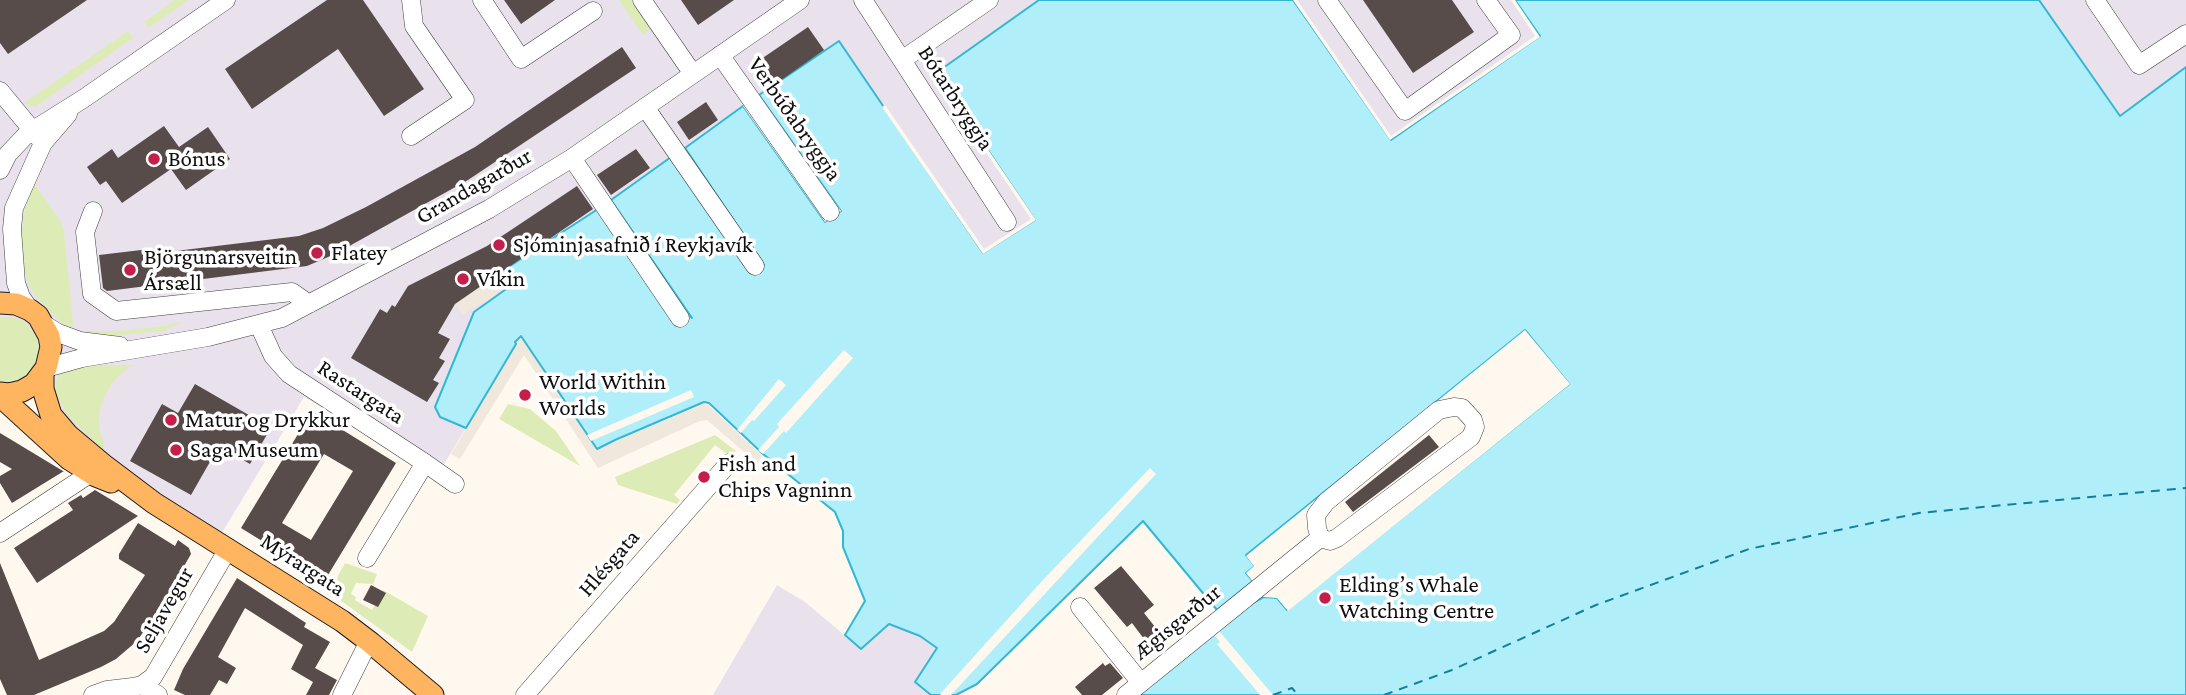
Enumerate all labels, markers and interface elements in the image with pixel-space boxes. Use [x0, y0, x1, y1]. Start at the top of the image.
street label: Bótarbryggja [912, 40, 1000, 156]
street label: Verbúðabryggja [742, 52, 848, 186]
street label: Grandagarður [411, 142, 537, 230]
place label: Bónus [168, 145, 226, 173]
marker: Bónus [146, 151, 162, 167]
place label: Sjóminjasafnið í Reykjavík [513, 231, 753, 259]
marker: Sjóminjasafnið í Reykjavík [491, 237, 507, 253]
place label: Flatey [331, 239, 387, 267]
place label: Björgunarsveitin Ársæll [144, 243, 297, 297]
marker: Flatey [309, 245, 325, 261]
marker: Björgunarsveitin Ársæll [122, 262, 138, 278]
place label: Víkin [477, 265, 525, 293]
marker: Víkin [455, 271, 471, 287]
street label: Rastargata [312, 354, 410, 430]
place label: World Within Worlds [539, 368, 666, 422]
marker: World Within Worlds [517, 387, 533, 403]
place label: Matur og Drykkur [185, 406, 350, 434]
marker: Matur og Drykkur [163, 412, 179, 428]
place label: Saga Museum [190, 436, 318, 464]
marker: Saga Museum [168, 442, 184, 458]
place label: Fish and Chips Vagninn [718, 450, 852, 504]
marker: Fish and Chips Vagninn [696, 469, 712, 485]
street label: Hlésgata [572, 524, 646, 602]
street label: Mýrargata [255, 527, 351, 603]
street label: Seljavegur [128, 562, 200, 658]
place label: Elding’s Whale Watching Centre [1339, 571, 1494, 625]
street label: Ægisgarður [1127, 578, 1227, 666]
marker: Elding’s Whale Watching Centre [1317, 590, 1333, 606]

